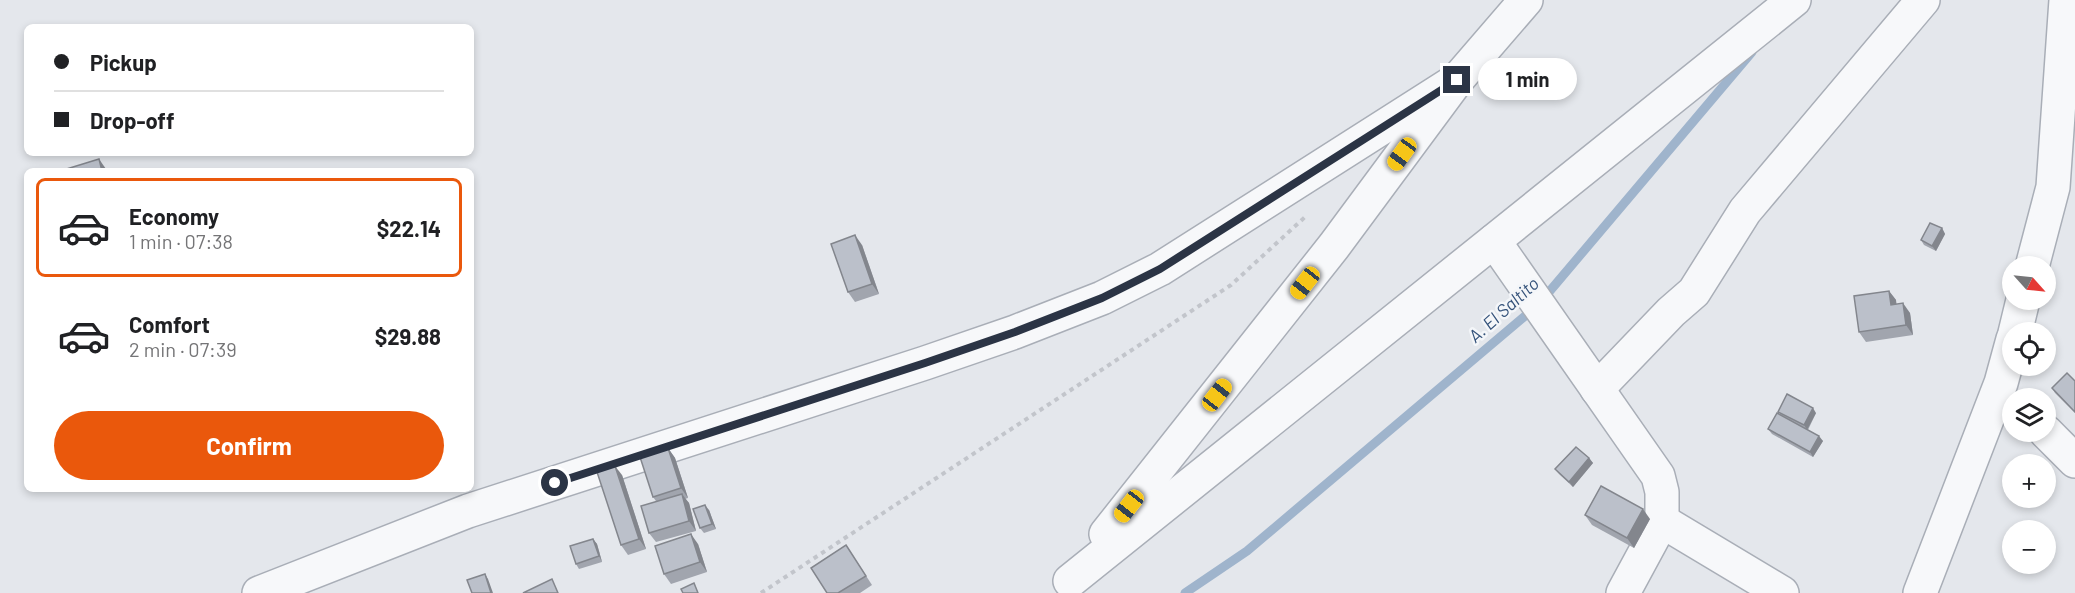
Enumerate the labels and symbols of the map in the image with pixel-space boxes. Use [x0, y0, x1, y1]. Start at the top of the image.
callout: 1 min [1478, 59, 1577, 101]
route end [1443, 66, 1470, 93]
car [1384, 134, 1420, 174]
north arrow [2002, 256, 2056, 310]
car [1287, 263, 1323, 303]
water label: A. El Saltito [1464, 272, 1543, 347]
car [1199, 375, 1235, 415]
route start [541, 469, 568, 496]
car [1111, 486, 1147, 526]

